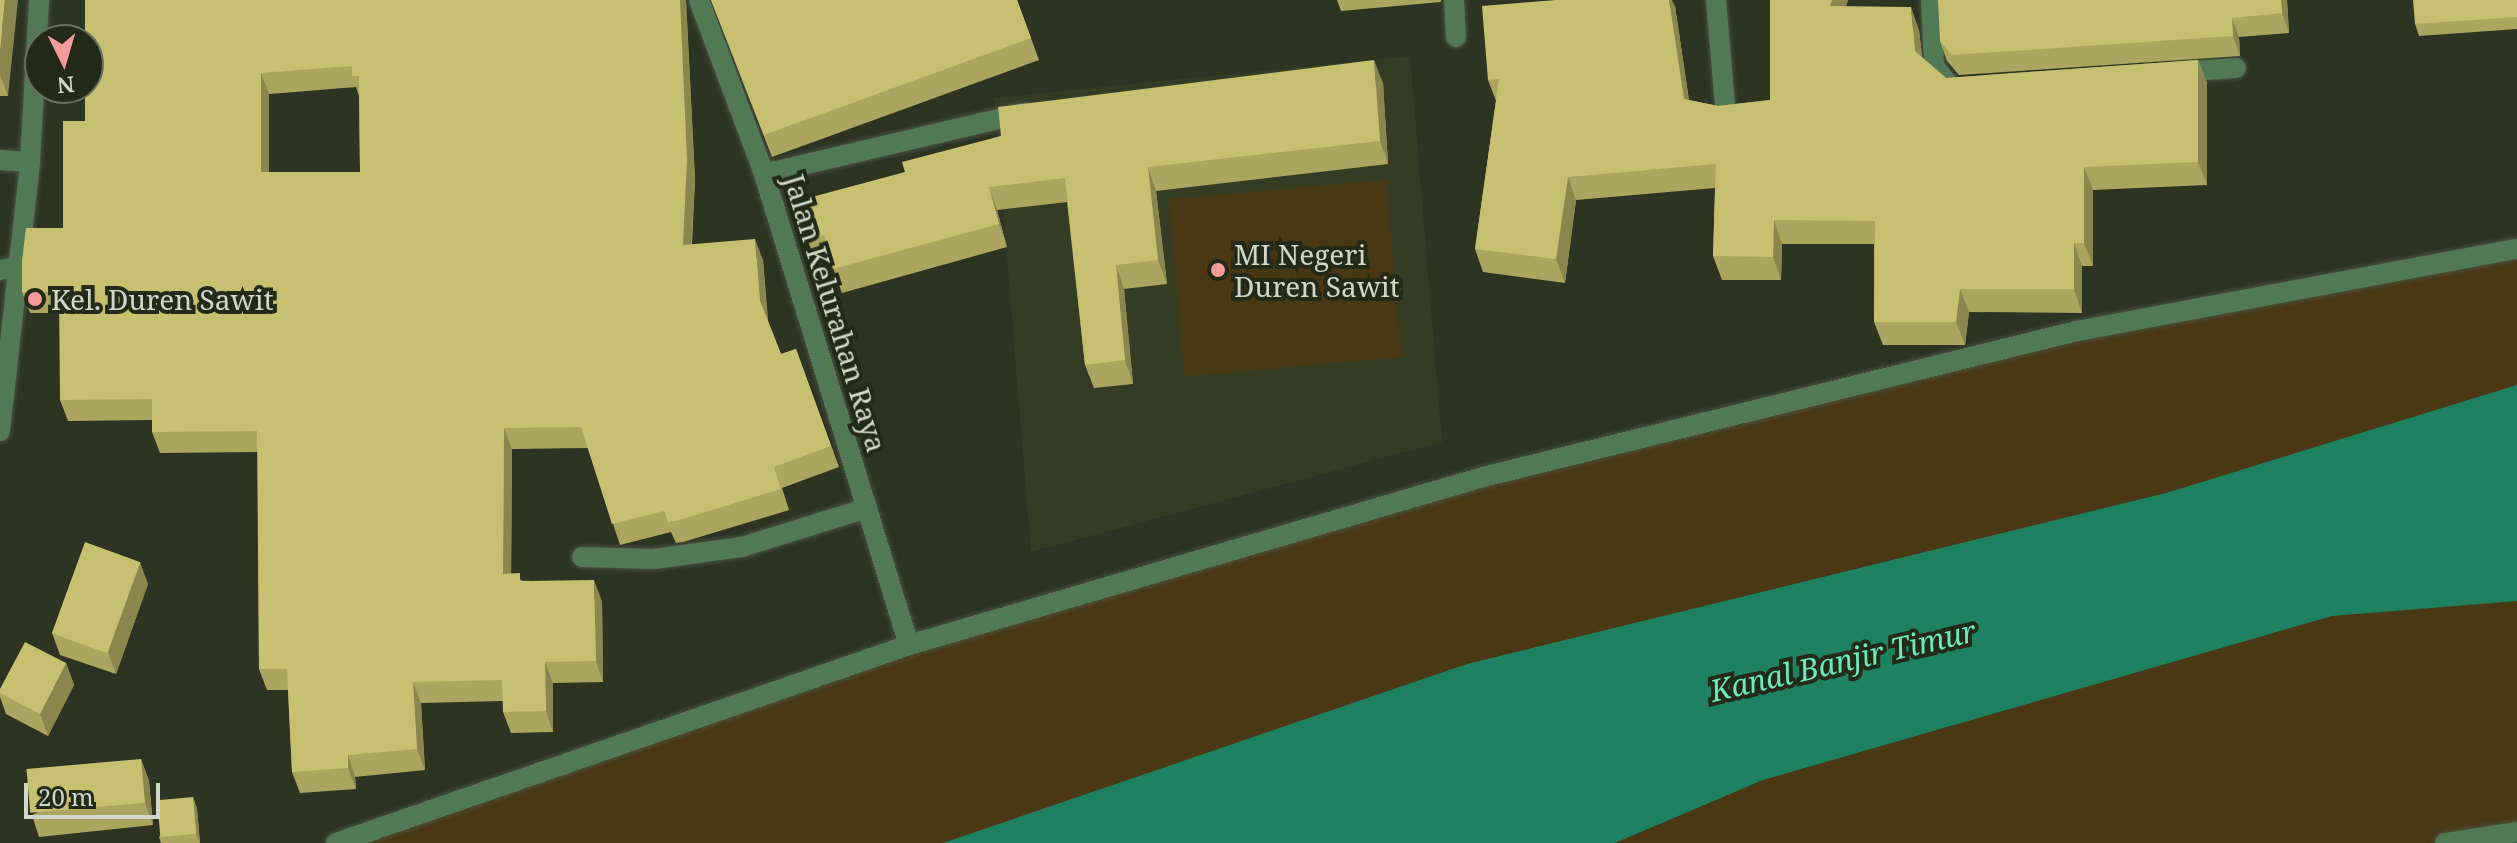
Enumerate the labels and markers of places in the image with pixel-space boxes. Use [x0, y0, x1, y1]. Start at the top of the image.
place label: MI Negeri Duren Sawit [1234, 237, 1400, 303]
marker: MI Negeri Duren Sawit [1209, 261, 1227, 279]
place label: Kel. Duren Sawit [51, 282, 274, 316]
marker: Kel. Duren Sawit [26, 290, 44, 308]

